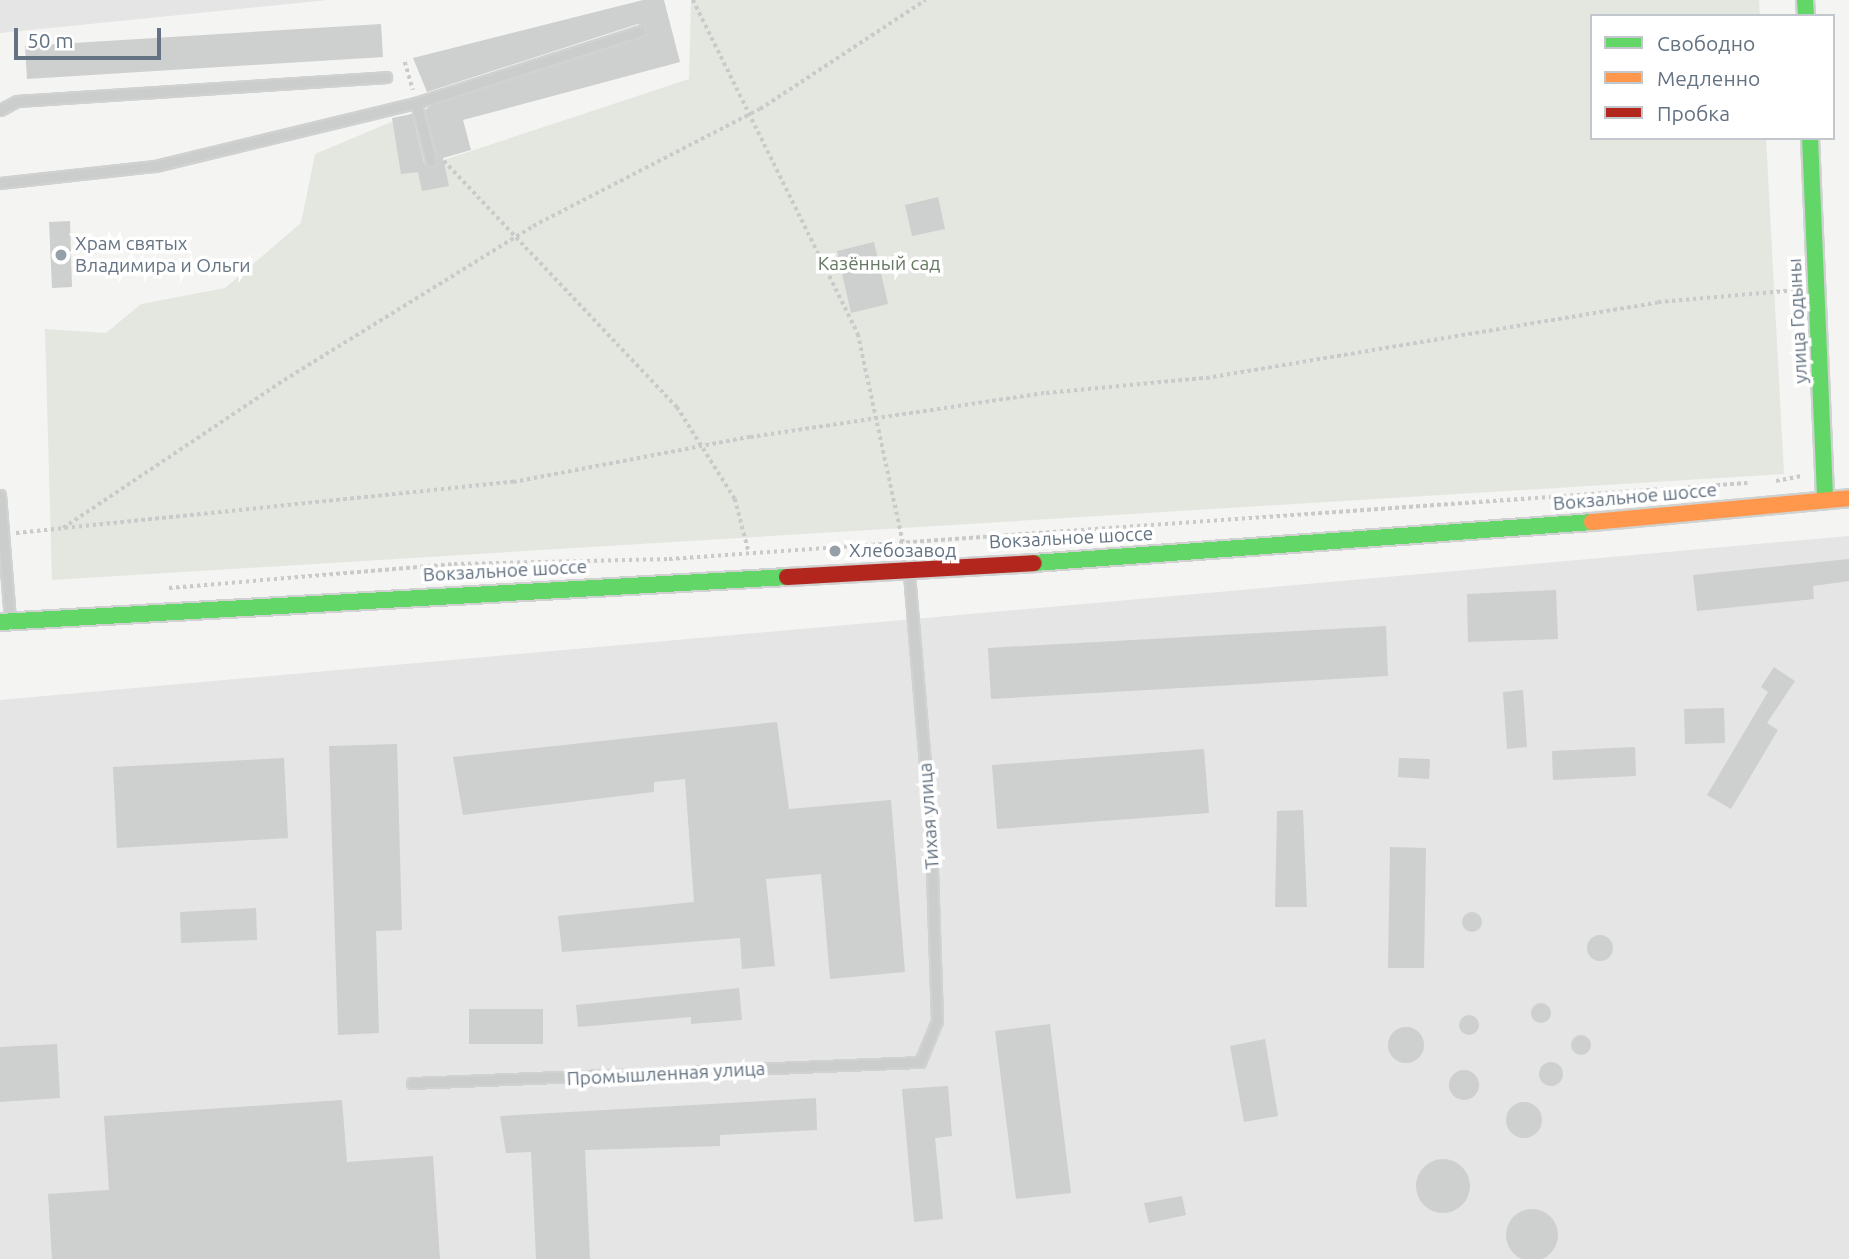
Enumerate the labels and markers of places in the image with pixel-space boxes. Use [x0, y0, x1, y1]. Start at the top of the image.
place label: Храм святых Владимира и Ольги [75, 233, 251, 277]
marker: Храм святых Владимира и Ольги [53, 247, 69, 263]
place label: Хлебозавод [849, 540, 956, 562]
marker: Хлебозавод [827, 543, 843, 559]

